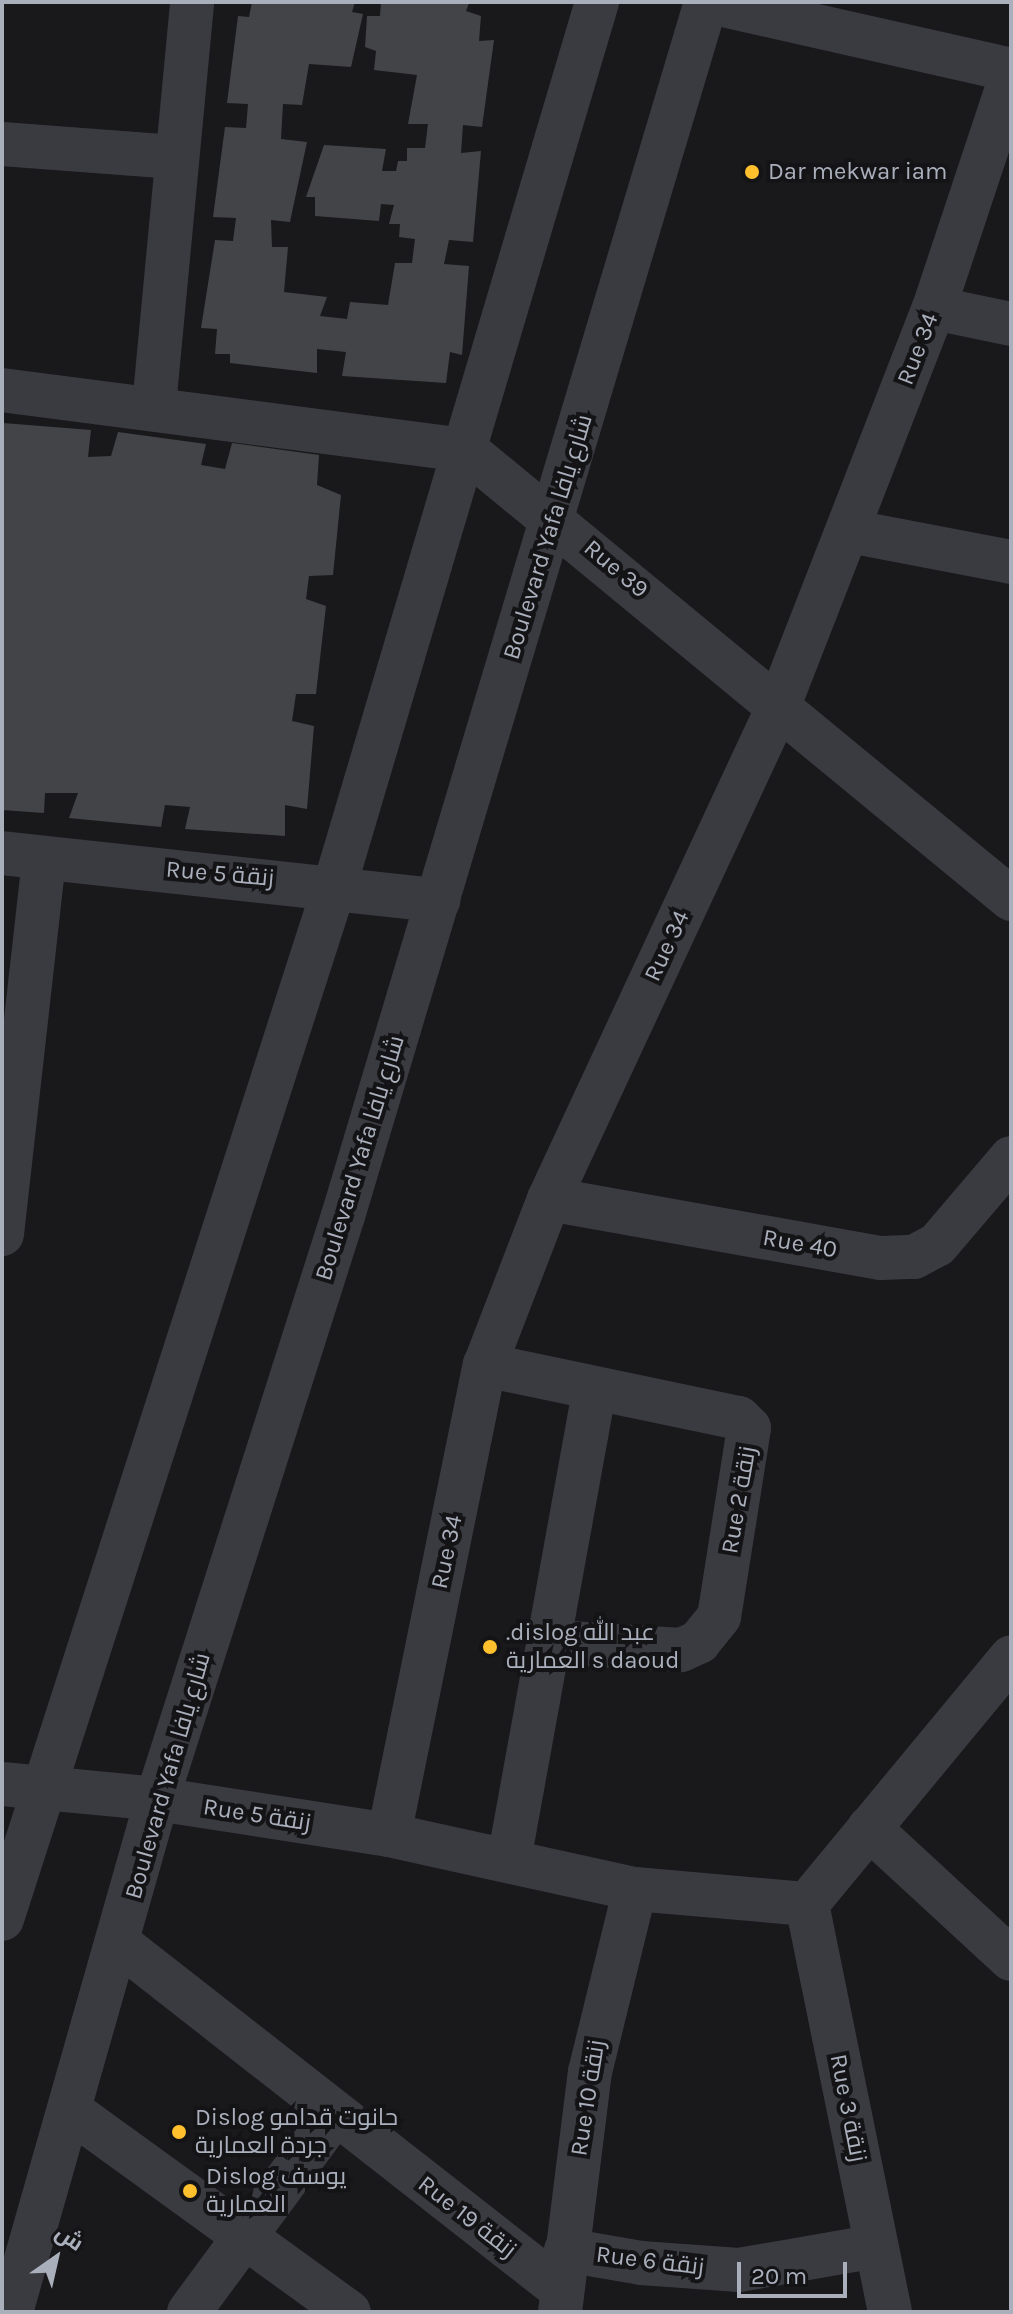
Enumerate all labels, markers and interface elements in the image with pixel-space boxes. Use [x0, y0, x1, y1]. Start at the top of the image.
place label: Dar mekwar iam [768, 158, 948, 186]
marker: Dar mekwar iam [743, 163, 761, 181]
street label: Rue 34 [891, 309, 945, 389]
street label: Boulevard Yafa شارع يافا [497, 411, 599, 663]
street label: Rue 39 [578, 534, 654, 604]
street label: Rue 5 زنقة [165, 855, 275, 893]
street label: Rue 34 [638, 906, 696, 986]
street label: Boulevard Yafa شارع يافا [309, 1032, 411, 1284]
street label: Rue 40 [761, 1223, 839, 1265]
street label: Rue 2 زنقة [715, 1444, 763, 1556]
street label: Rue 34 [425, 1512, 469, 1592]
place label: .dislog عبد الله العمارية s daoud [506, 1619, 679, 1675]
marker: .dislog عبد الله العمارية s daoud [481, 1638, 499, 1656]
street label: Boulevard Yafa شارع يافا [119, 1650, 217, 1902]
street label: Rue 5 زنقة [201, 1792, 313, 1838]
street label: Rue 10 زنقة [565, 2038, 611, 2158]
street label: Rue 3 زنقة [823, 2052, 873, 2164]
place label: Dislog حانوت قدامو جردة العمارية [195, 2104, 398, 2160]
marker: Dislog حانوت قدامو جردة العمارية [170, 2123, 188, 2141]
place label: Dislog يوسف العمارية [206, 2163, 346, 2219]
street label: Rue 19 زنقة [412, 2170, 522, 2264]
marker: Dislog يوسف العمارية [181, 2182, 199, 2200]
north arrow [16, 2218, 96, 2298]
text: ش [50, 2219, 88, 2257]
street label: Rue 6 زنقة [594, 2240, 706, 2282]
scale bar [741, 2246, 851, 2296]
text: 20 m [751, 2262, 807, 2290]

